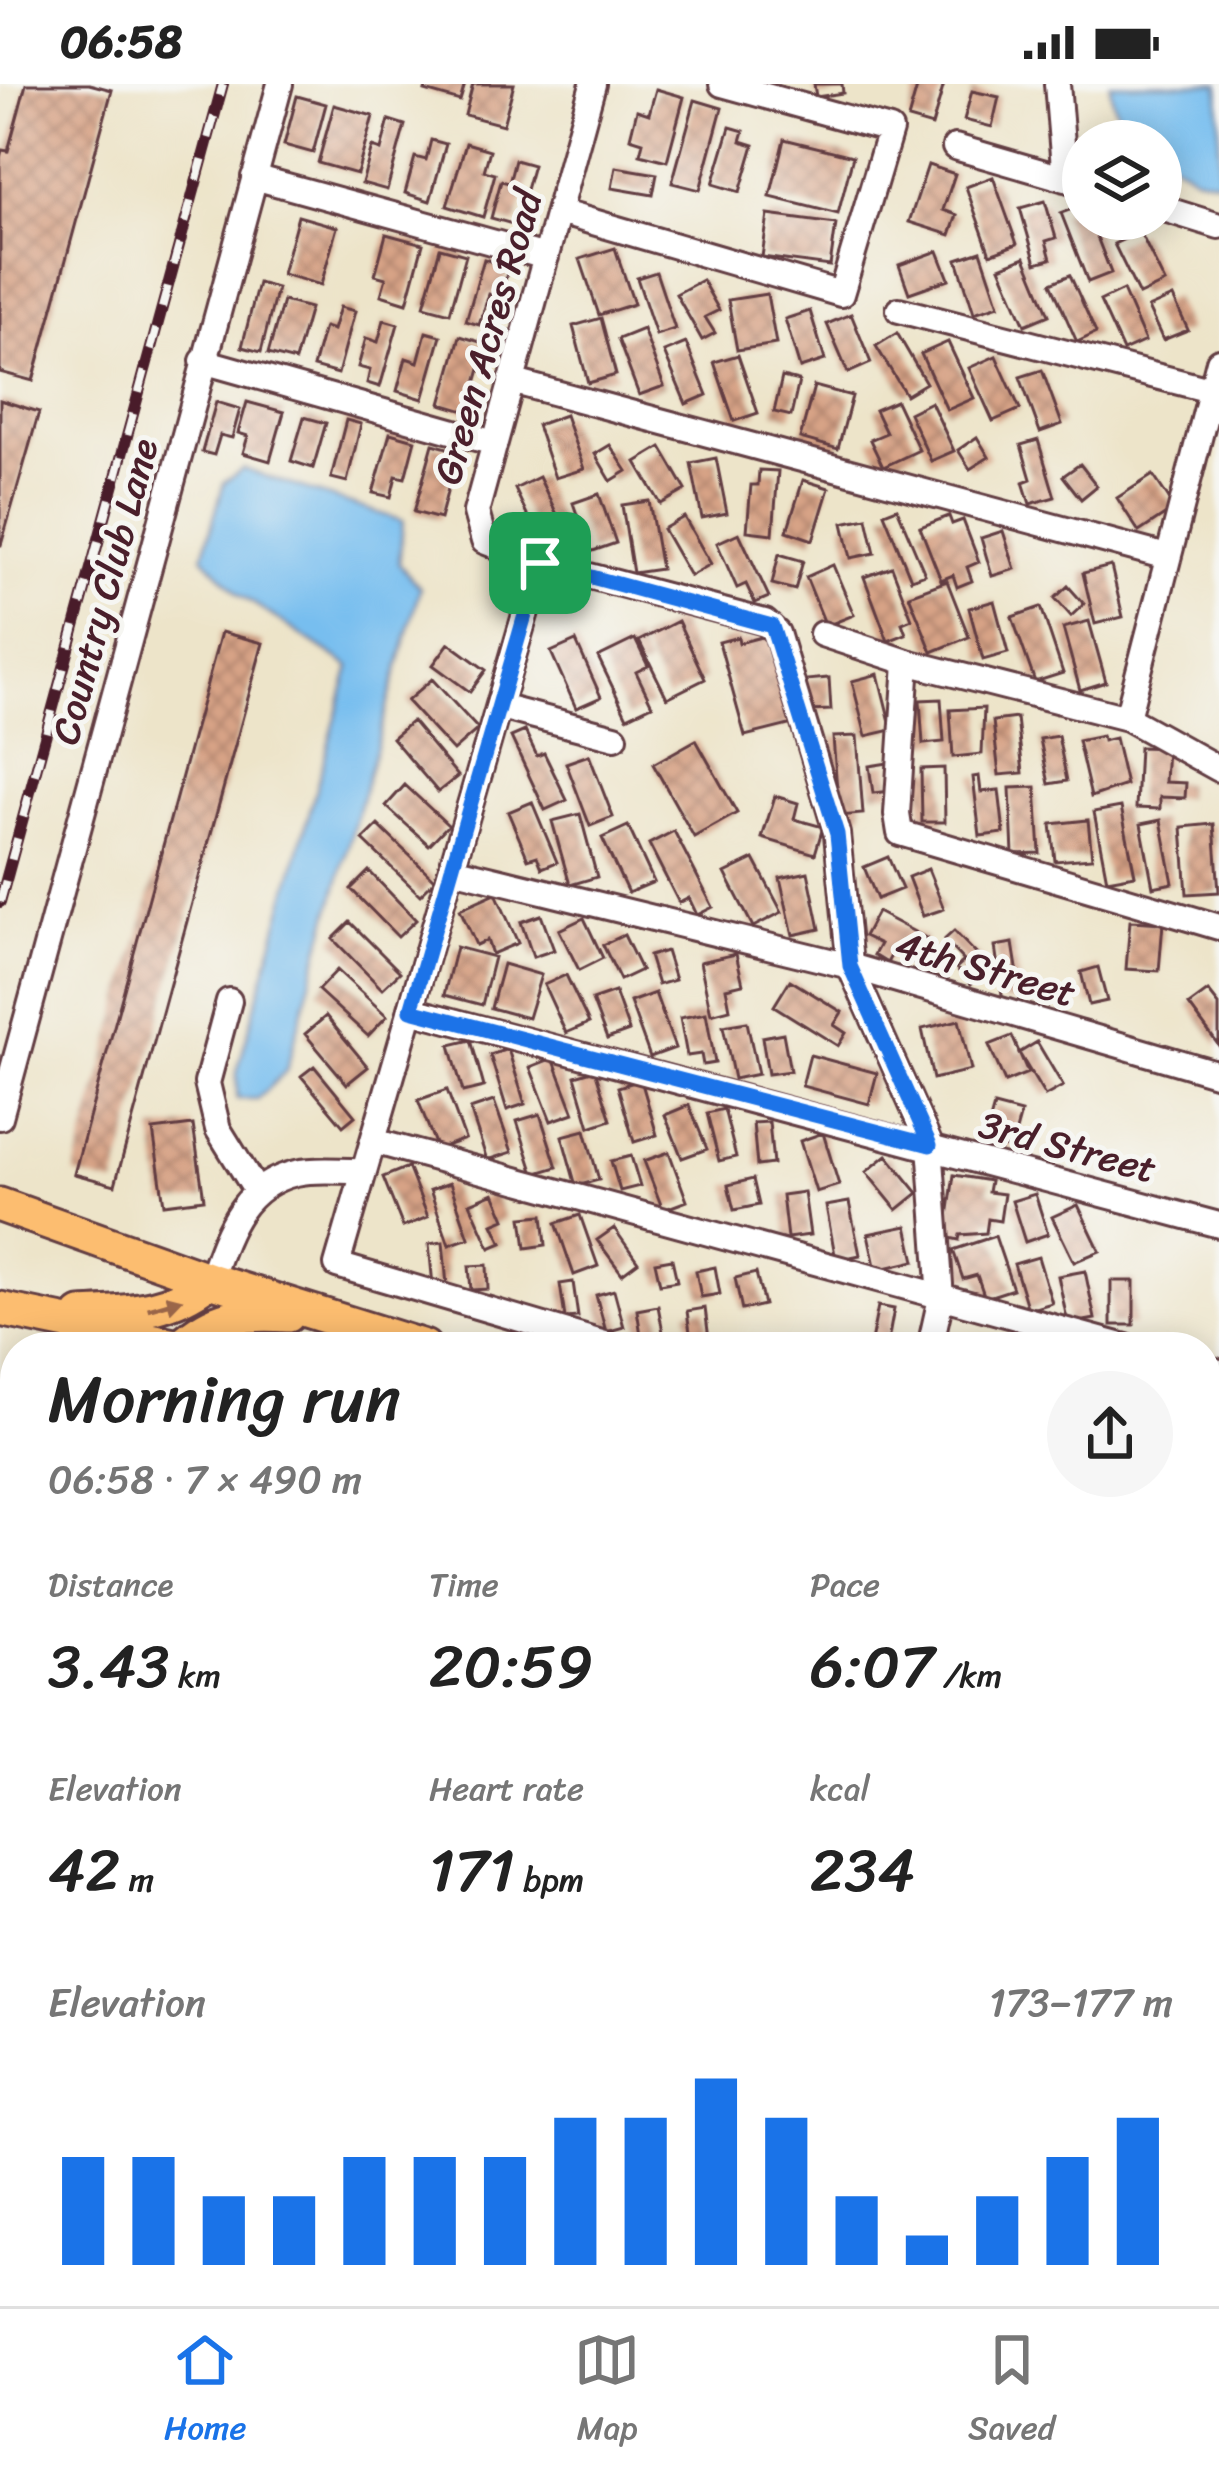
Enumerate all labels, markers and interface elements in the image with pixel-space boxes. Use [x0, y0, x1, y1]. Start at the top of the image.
text: 06:58 [60, 2, 182, 82]
map controls [1062, 120, 1182, 240]
button: layers [1062, 120, 1182, 240]
street label: Green Acres Road [413, 180, 563, 492]
street label: Country Club Lane [30, 430, 179, 752]
pin [489, 512, 591, 614]
icon: arrive [507, 530, 573, 596]
street label: 4th Street [887, 910, 1084, 1027]
street label: 3rd Street [971, 1090, 1164, 1203]
one-way arrow [148, 1294, 184, 1312]
text: Morning run [48, 1341, 401, 1458]
button: share [1047, 1371, 1173, 1497]
text: 06:58 · 7 × 490 m [48, 1445, 362, 1514]
text: Distance [48, 1556, 173, 1614]
text: Time [429, 1556, 499, 1614]
text: Pace [810, 1556, 880, 1614]
text: 3.43 [48, 1614, 170, 1720]
text: 20:59 [429, 1614, 593, 1720]
text: 6:07 [810, 1614, 934, 1720]
text: km [170, 1647, 221, 1705]
text: /km [934, 1647, 1002, 1705]
text: Elevation [48, 1760, 182, 1818]
text: Heart rate [429, 1760, 584, 1818]
text: kcal [810, 1760, 870, 1818]
text: 42 [48, 1818, 120, 1924]
text: 171 [429, 1818, 515, 1924]
text: 234 [810, 1818, 915, 1924]
text: m [120, 1851, 154, 1909]
text: bpm [515, 1851, 584, 1909]
text: Elevation [48, 1968, 206, 2037]
text: 173–177 m [989, 1968, 1173, 2037]
tab: Home [164, 2327, 246, 2457]
tab: Map [574, 2327, 640, 2457]
tab: Saved [968, 2327, 1055, 2457]

